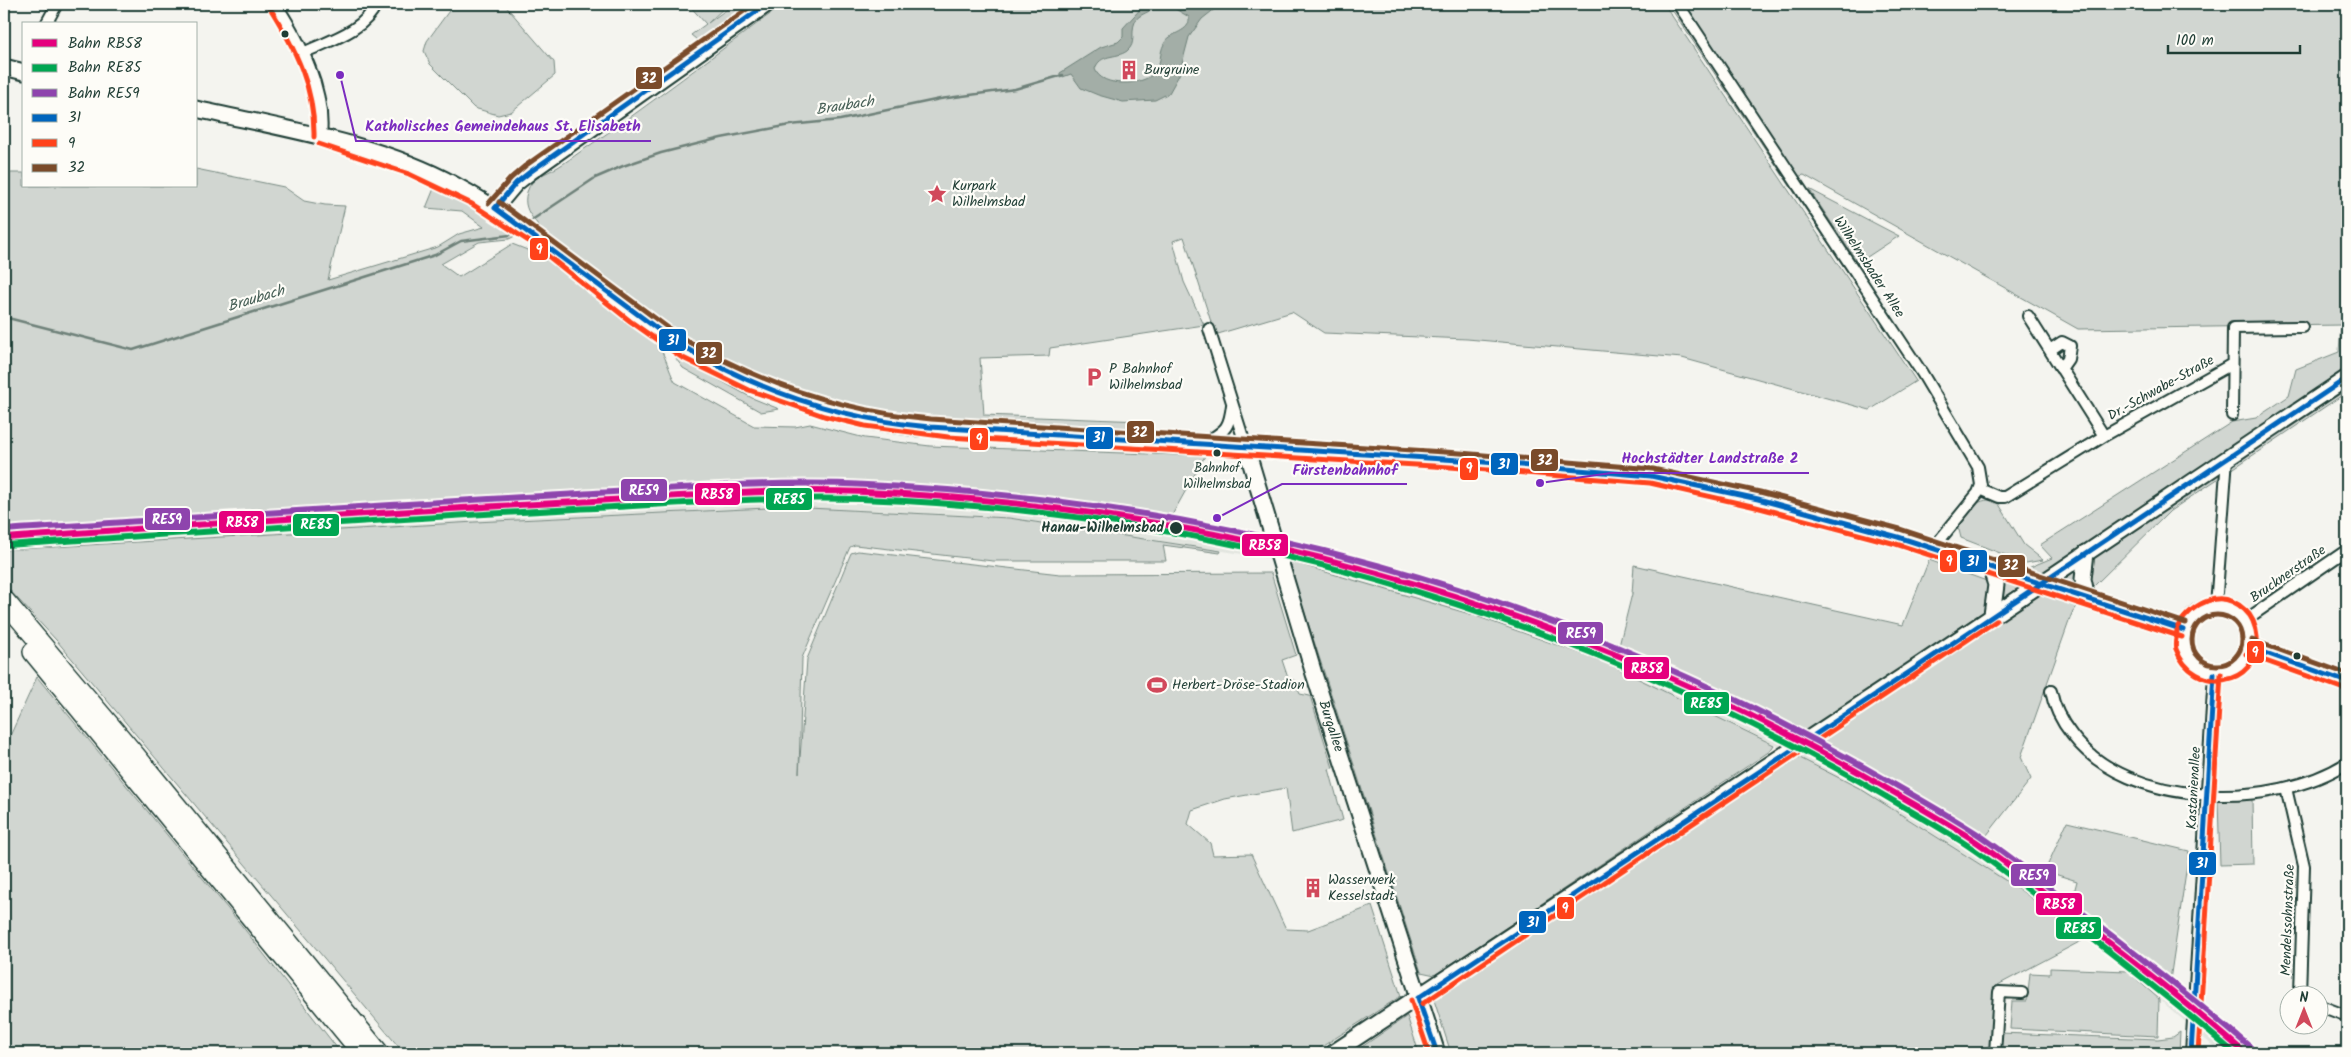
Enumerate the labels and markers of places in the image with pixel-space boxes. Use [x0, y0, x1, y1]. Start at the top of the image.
unlabelled marker [280, 29, 290, 39]
building icon: Burgruine [1118, 59, 1140, 81]
place label: Burgruine [1144, 59, 1200, 81]
callout: Katholisches Gemeindehaus St. Elisabeth [356, 111, 651, 141]
place label: Kurpark Wilhelmsbad [952, 175, 1026, 213]
place icon: Kurpark Wilhelmsbad [926, 183, 948, 205]
place label: P Bahnhof Wilhelmsbad [1109, 358, 1183, 396]
parking icon: P Bahnhof Wilhelmsbad [1083, 366, 1105, 388]
callout: Hochstädter Landstraße 2 [1611, 443, 1809, 473]
marker: Bahnhof Wilhelmsbad [1212, 448, 1222, 458]
callout: Fürstenbahnhof [1282, 454, 1407, 484]
place label: Bahnhof Wilhelmsbad [1183, 458, 1251, 495]
place label: Hanau-Wilhelmsbad [1041, 517, 1164, 539]
marker: Hanau-Wilhelmsbad [1168, 520, 1184, 536]
unlabelled marker [2292, 651, 2302, 661]
sports icon: Herbert-Dröse-Stadion [1146, 674, 1168, 696]
place label: Herbert-Dröse-Stadion [1172, 674, 1305, 696]
place label: Wasserwerk Kesselstadt [1328, 869, 1396, 907]
building icon: Wasserwerk Kesselstadt [1302, 877, 1324, 899]

